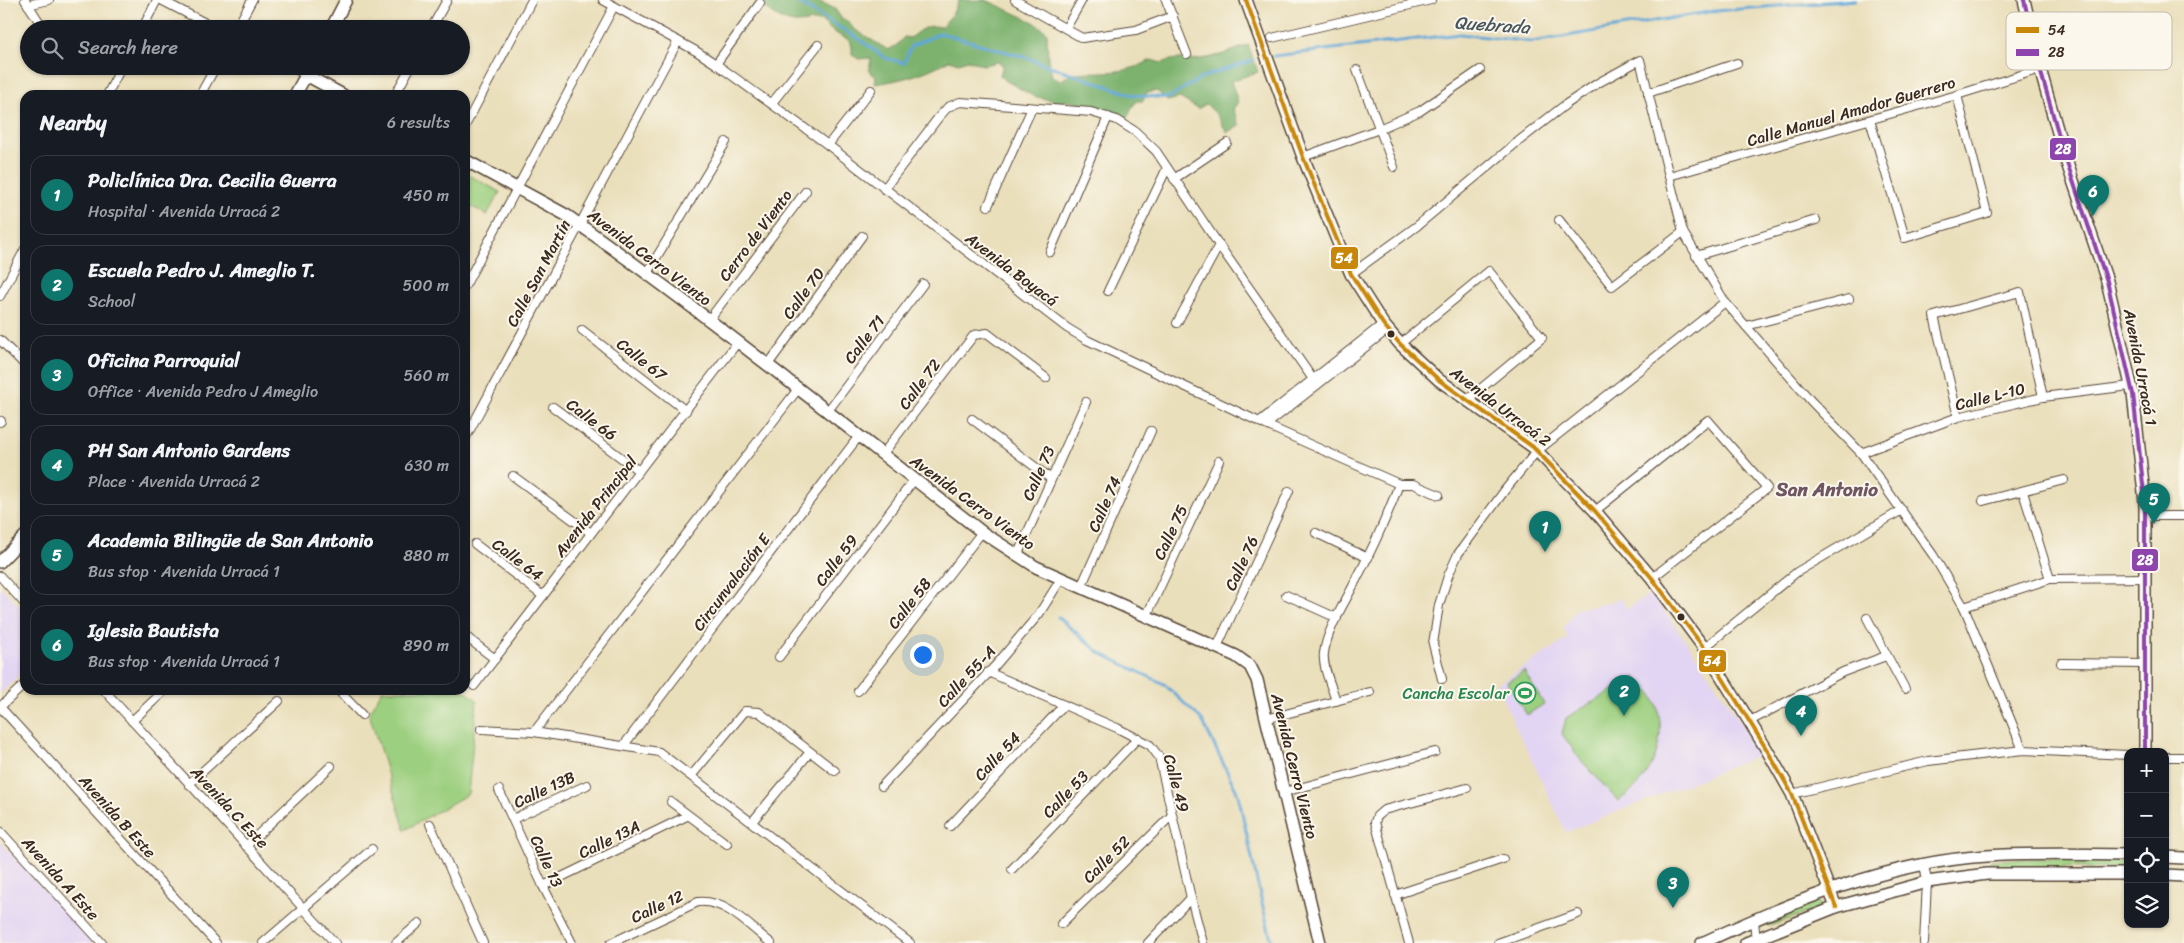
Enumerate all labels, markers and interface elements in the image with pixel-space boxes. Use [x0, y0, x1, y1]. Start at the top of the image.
water label: Quebrada [1453, 6, 1533, 44]
legend [2006, 12, 2172, 70]
text: 54 [2048, 18, 2066, 43]
search box [20, 20, 470, 75]
text: Search here [78, 31, 178, 64]
icon: search [38, 34, 66, 62]
text: 28 [2048, 40, 2065, 65]
street label: Calle Manuel Amador Guerrero [1743, 68, 1959, 155]
text: Nearby [40, 104, 106, 142]
text: 6 results [387, 108, 450, 137]
line badge: 28 [2049, 137, 2077, 161]
text: 28 [2054, 137, 2072, 162]
text: Policlínica Dra. Cecilia Guerra [88, 164, 337, 197]
pin: 6 [2077, 175, 2109, 216]
text: 1 [54, 181, 60, 210]
text: 450 m [403, 181, 449, 210]
street label: Cerro de Viento [711, 183, 800, 288]
text: Hospital · Avenida Urracá 2 [88, 197, 280, 226]
street label: Avenida Cerro Viento [581, 200, 718, 314]
street label: Calle San Martín [498, 214, 579, 332]
street label: Avenida Boyacá [958, 224, 1065, 314]
line badge: 54 [1330, 246, 1359, 270]
text: 54 [1335, 246, 1353, 271]
text: Escuela Pedro J. Ameglio T. [88, 254, 316, 287]
street label: Calle 70 [774, 261, 832, 326]
text: 2 [52, 271, 62, 300]
text: 500 m [403, 271, 449, 300]
text: School [88, 287, 135, 316]
street label: Avenida Urracá 1 [2115, 305, 2166, 428]
street label: Calle 71 [836, 308, 893, 370]
unlabelled marker [1386, 329, 1396, 339]
street label: Calle 67 [610, 330, 674, 389]
text: Oficina Parroquial [88, 344, 240, 377]
street label: Calle 72 [890, 352, 948, 416]
street label: Avenida Urracá 2 [1443, 358, 1558, 454]
text: 3 [53, 361, 61, 390]
text: 560 m [404, 361, 449, 390]
street label: Calle L-10 [1952, 374, 2028, 419]
text: Office · Avenida Pedro J Ameglio [88, 377, 318, 406]
street label: Calle 66 [560, 390, 623, 448]
text: PH San Antonio Gardens [88, 434, 290, 467]
street label: Calle 73 [1014, 441, 1063, 505]
street label: Avenida Cerro Viento [903, 446, 1042, 558]
street label: Avenida Principal [546, 449, 645, 564]
text: 4 [52, 451, 62, 480]
text: 630 m [405, 451, 449, 480]
text: Place · Avenida Urracá 2 [88, 467, 260, 496]
street label: Calle 74 [1079, 472, 1130, 537]
district label: San Antonio [1775, 473, 1878, 506]
pin: 5 [2138, 483, 2170, 524]
street label: Calle 75 [1145, 499, 1196, 565]
pin: 1 [1529, 511, 1561, 552]
text: Academia Bilingüe de San Antonio [88, 524, 373, 557]
street label: Circunvalación E [685, 526, 779, 638]
street label: Calle 59 [807, 528, 866, 593]
street label: Calle 64 [486, 530, 550, 589]
street label: Calle 76 [1216, 531, 1267, 596]
text: 5 [52, 541, 62, 570]
text: 880 m [403, 541, 449, 570]
line badge: 28 [2131, 548, 2159, 572]
text: 28 [2136, 548, 2154, 573]
text: Bus stop · Avenida Urracá 1 [88, 557, 280, 586]
street label: Calle 58 [880, 571, 939, 635]
unlabelled marker [1676, 612, 1686, 622]
text: Iglesia Bautista [88, 614, 219, 647]
text: 6 [52, 631, 62, 660]
text: 890 m [403, 631, 449, 660]
street label: Calle 55-A [930, 638, 1003, 714]
your location [910, 642, 936, 668]
text: Bus stop · Avenida Urracá 1 [88, 647, 280, 676]
line badge: 54 [1698, 649, 1727, 673]
text: 54 [1703, 649, 1721, 674]
pin: 2 [1608, 675, 1640, 716]
place label: Cancha Escolar [1403, 679, 1510, 708]
sports icon: Cancha Escolar [1513, 681, 1537, 705]
street label: Avenida Cerro Viento [1262, 689, 1327, 842]
pin: 4 [1785, 695, 1817, 736]
street label: Calle 54 [967, 725, 1028, 788]
map controls [2124, 748, 2169, 928]
button: + [2124, 748, 2169, 793]
street label: Calle 49 [1155, 751, 1198, 816]
street label: Avenida C Este [182, 758, 276, 856]
street label: Calle 13B [509, 763, 580, 816]
street label: Calle 53 [1035, 763, 1096, 825]
street label: Avenida B Este [71, 767, 164, 865]
button: − [2124, 793, 2169, 838]
street label: Calle 13A [573, 812, 645, 867]
street label: Calle 52 [1075, 828, 1137, 890]
street label: Avenida A Este [14, 829, 107, 927]
street label: Calle 13 [522, 830, 571, 893]
button: locate [2124, 838, 2169, 883]
pin: 3 [1657, 867, 1689, 908]
street label: Calle 12 [626, 882, 689, 931]
button: layers [2124, 883, 2169, 928]

